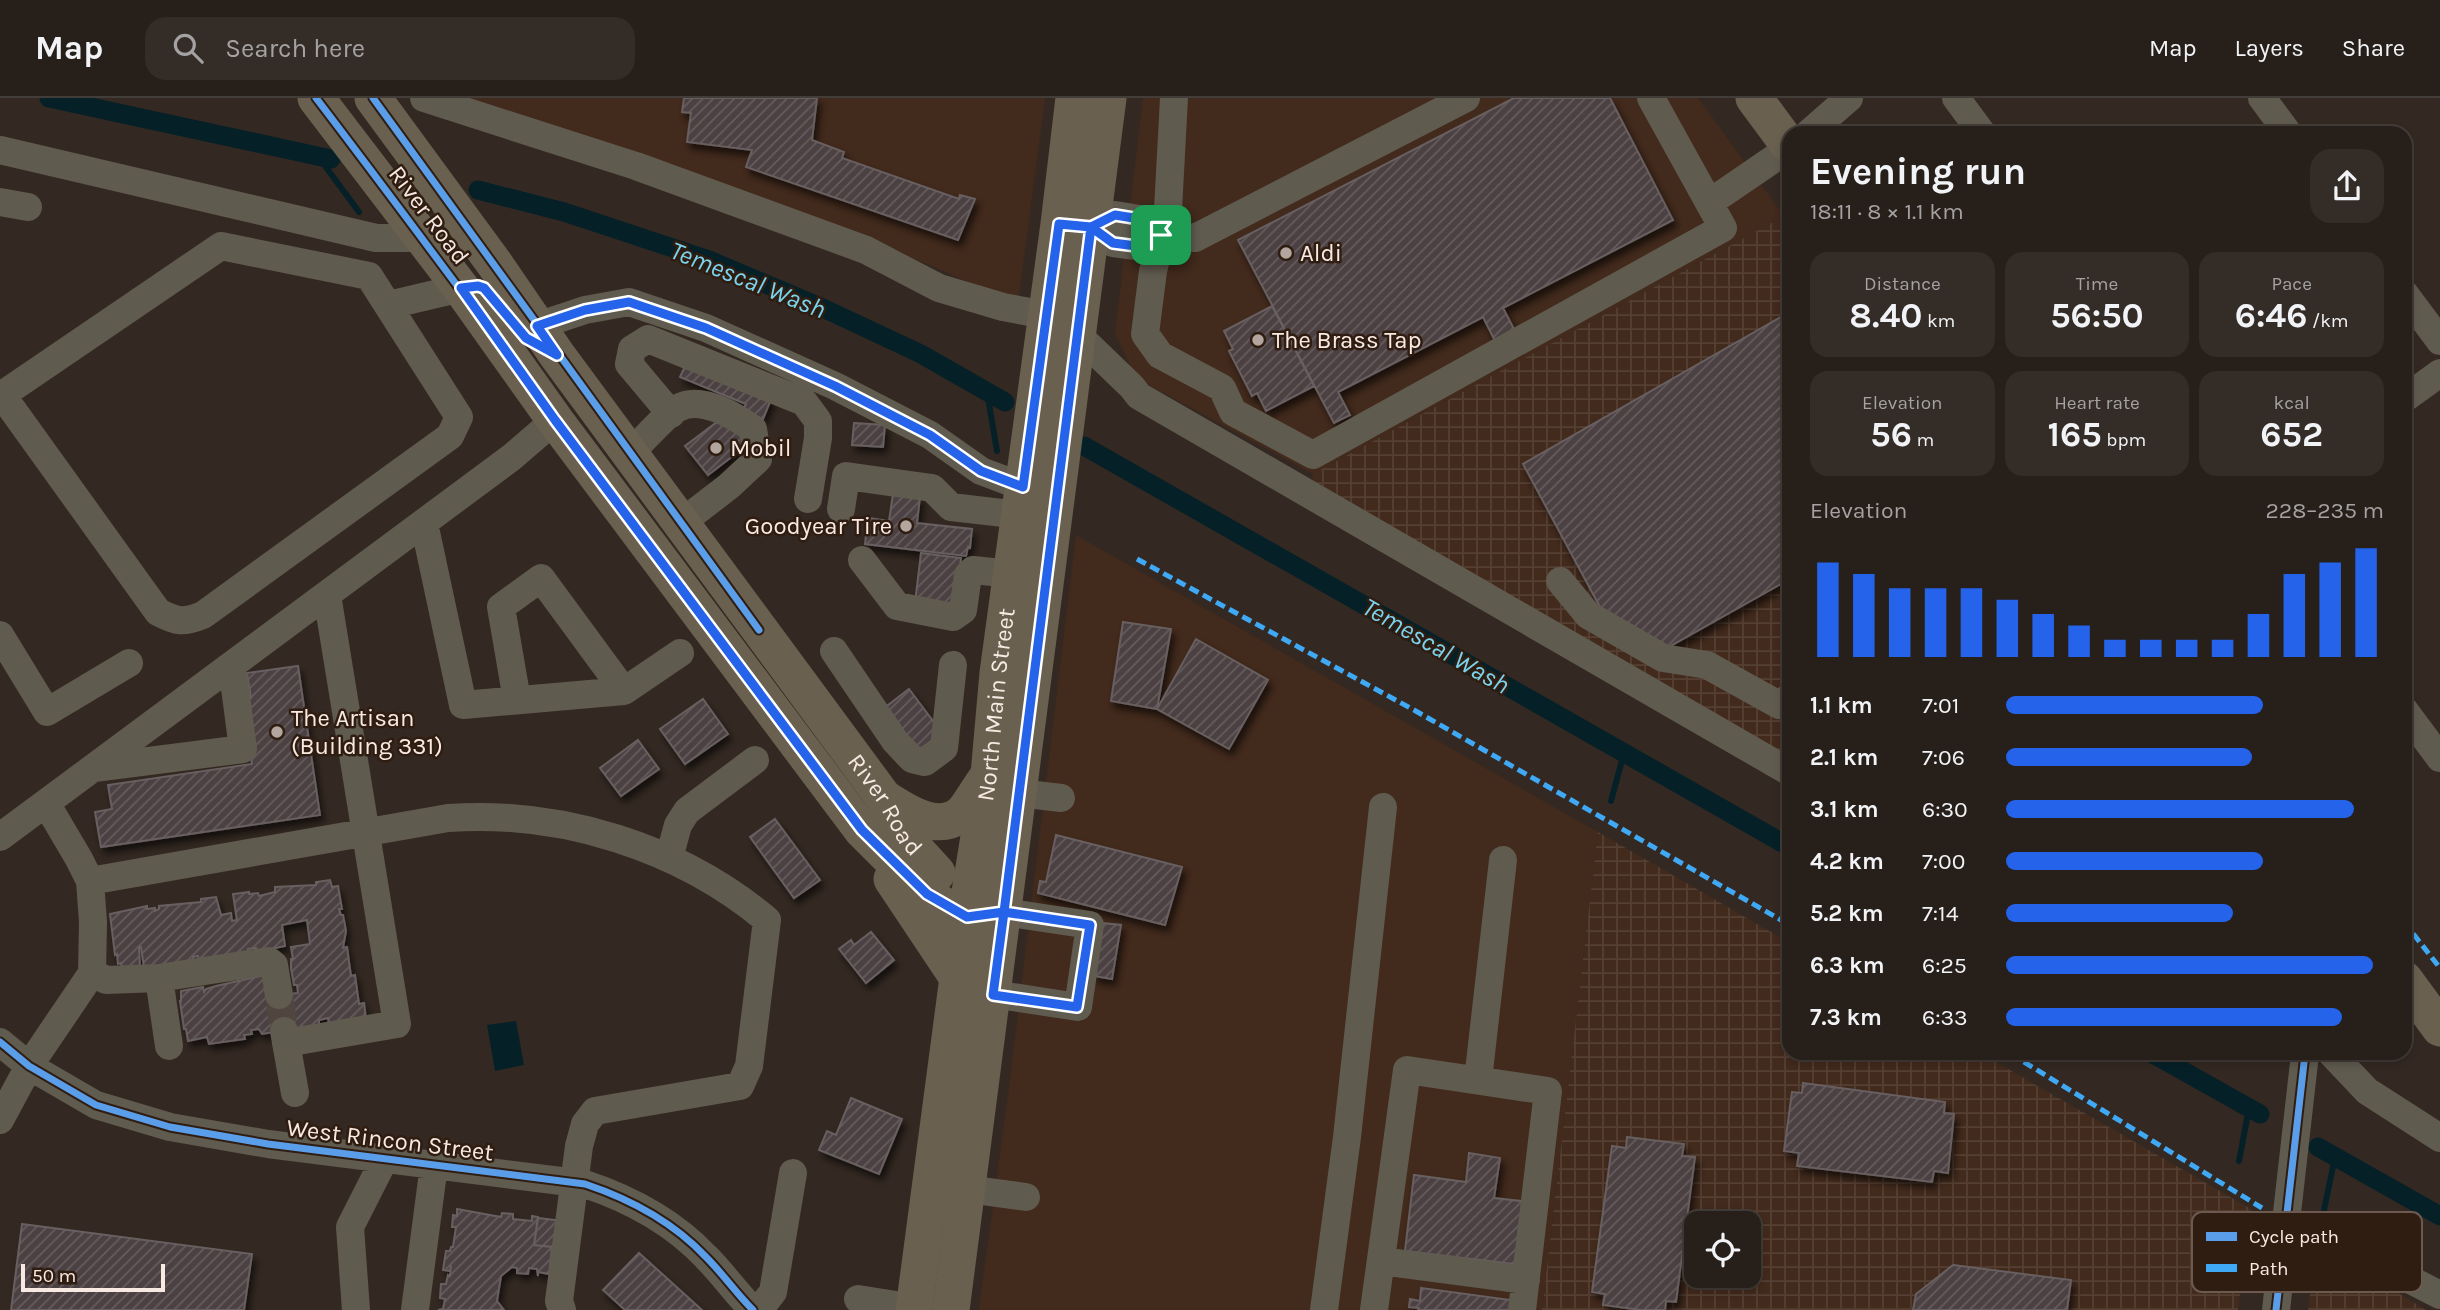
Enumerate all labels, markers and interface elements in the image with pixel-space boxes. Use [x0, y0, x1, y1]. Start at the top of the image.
search box [145, 17, 635, 80]
text: Map [35, 29, 103, 67]
icon: search [169, 29, 207, 67]
text: Search here [225, 33, 365, 64]
text: Map [2149, 34, 2197, 62]
text: Layers [2235, 34, 2304, 62]
text: Share [2342, 34, 2405, 62]
text: Evening run [1810, 149, 2026, 194]
button: share [2310, 149, 2384, 223]
street label: River Road [383, 160, 475, 270]
text: 18:11 · 8 × 1.1 km [1810, 198, 1964, 225]
pin [1131, 205, 1191, 265]
icon: arrive [1142, 216, 1180, 254]
water label: Temescal Wash [666, 235, 830, 325]
place label: Aldi [1300, 239, 1342, 267]
marker: Aldi [1278, 245, 1294, 261]
text: Distance [1864, 273, 1941, 295]
text: Time [2076, 273, 2118, 295]
text: Pace [2271, 273, 2312, 295]
text: 8.40 [1849, 295, 1922, 336]
text: 56:50 [2050, 295, 2144, 336]
text: 6:46 [2235, 295, 2307, 336]
text: km [1922, 310, 1955, 332]
text: /km [2307, 310, 2349, 332]
place label: The Brass Tap [1272, 326, 1421, 354]
marker: The Brass Tap [1250, 332, 1266, 348]
text: Elevation [1862, 392, 1943, 414]
text: Heart rate [2054, 392, 2140, 414]
text: kcal [2274, 392, 2310, 414]
text: 56 [1870, 414, 1912, 455]
text: 165 [2048, 414, 2102, 455]
text: 652 [2260, 414, 2323, 455]
text: m [1912, 429, 1934, 451]
text: bpm [2102, 429, 2146, 451]
place label: Mobil [730, 434, 792, 462]
marker: Mobil [708, 440, 724, 456]
text: Elevation [1810, 497, 1907, 524]
text: 228–235 m [2265, 497, 2384, 524]
place label: Goodyear Tire [745, 512, 892, 540]
marker: Goodyear Tire [898, 518, 914, 534]
water label: Temescal Wash [1357, 591, 1515, 701]
street label: North Main Street [971, 606, 1021, 803]
text: 1.1 km [1810, 692, 1873, 719]
text: 7:01 [1922, 692, 1959, 719]
place label: The Artisan (Building 331) [291, 704, 443, 760]
marker: The Artisan (Building 331) [269, 724, 285, 740]
text: 2.1 km [1810, 744, 1878, 771]
text: 7:06 [1922, 744, 1965, 771]
street label: River Road [842, 748, 928, 862]
text: 3.1 km [1810, 796, 1879, 823]
text: 6:30 [1922, 796, 1968, 823]
text: 4.2 km [1810, 848, 1884, 875]
text: 7:00 [1922, 848, 1965, 875]
text: 5.2 km [1810, 900, 1884, 927]
text: 7:14 [1922, 900, 1959, 927]
text: 6.3 km [1810, 952, 1884, 979]
text: 6:25 [1922, 952, 1967, 979]
text: 7.3 km [1810, 1004, 1882, 1031]
text: 6:33 [1922, 1004, 1968, 1031]
street label: West Rincon Street [285, 1113, 495, 1167]
map controls [1684, 1211, 1761, 1288]
button: locate [1684, 1211, 1761, 1288]
legend [2192, 1212, 2422, 1292]
text: Cycle path [2249, 1226, 2339, 1248]
text: Path [2249, 1258, 2289, 1280]
scale bar [21, 1261, 164, 1293]
text: 50 m [32, 1265, 76, 1287]

